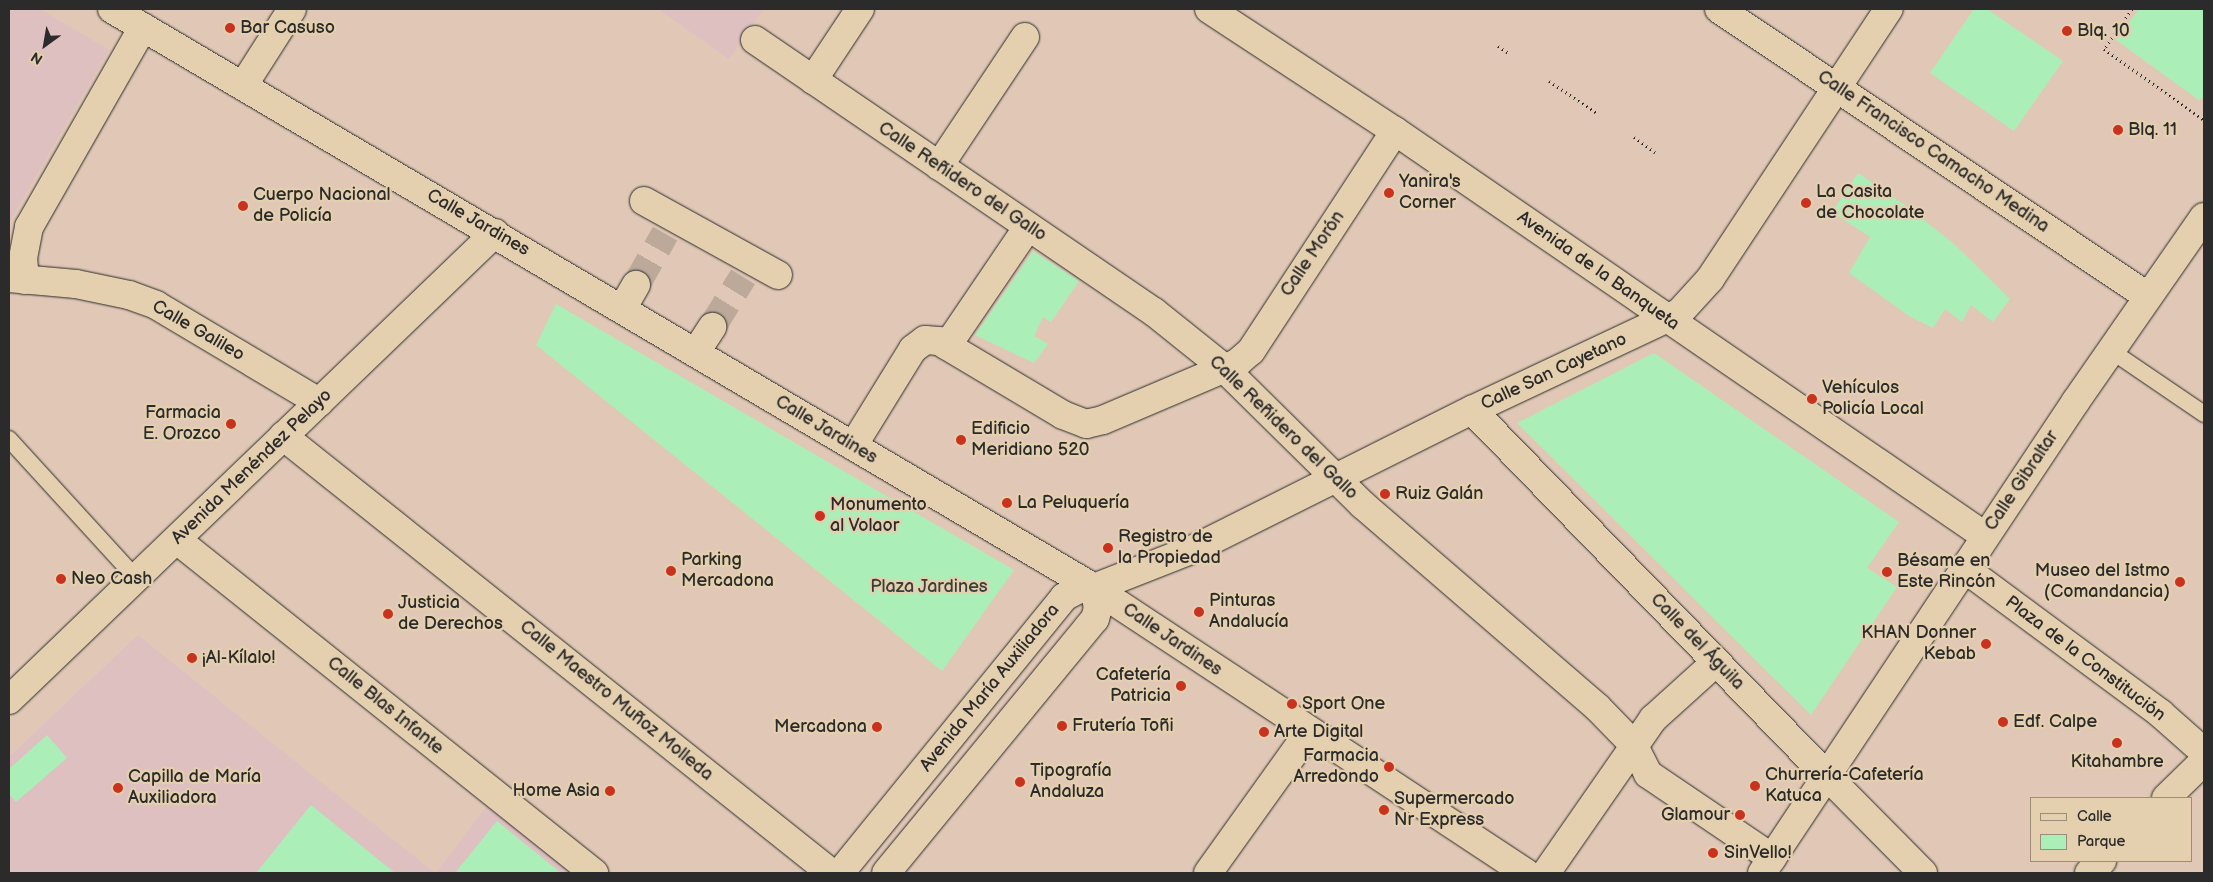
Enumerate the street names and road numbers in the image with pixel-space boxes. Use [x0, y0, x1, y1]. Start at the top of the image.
street label: Calle Francisco Camacho Medina [1813, 66, 2053, 238]
street label: Calle Reñidero del Gallo [874, 118, 1050, 246]
street label: Calle Jardines [422, 185, 534, 261]
street label: Calle Morón [1276, 207, 1350, 301]
street label: Avenida de la Banqueta [1513, 207, 1683, 335]
street label: Calle Galileo [148, 296, 248, 366]
street label: Calle San Cayetano [1477, 329, 1631, 415]
street label: Calle Reñidero del Gallo [1204, 351, 1362, 505]
street label: Avenida Menéndez Pelayo [167, 385, 337, 549]
street label: Calle Jardines [771, 391, 881, 469]
street label: Calle Gibraltar [1981, 427, 2063, 535]
street label: Calle del Águila [1646, 589, 1748, 695]
street label: Plaza de la Constitución [2001, 592, 2169, 726]
street label: Calle Jardines [1118, 599, 1226, 681]
street label: Avenida María Auxiliadora [916, 600, 1064, 776]
street label: Calle Maestro Muñoz Molleda [515, 616, 717, 786]
street label: Calle Blas Infante [322, 652, 448, 760]

